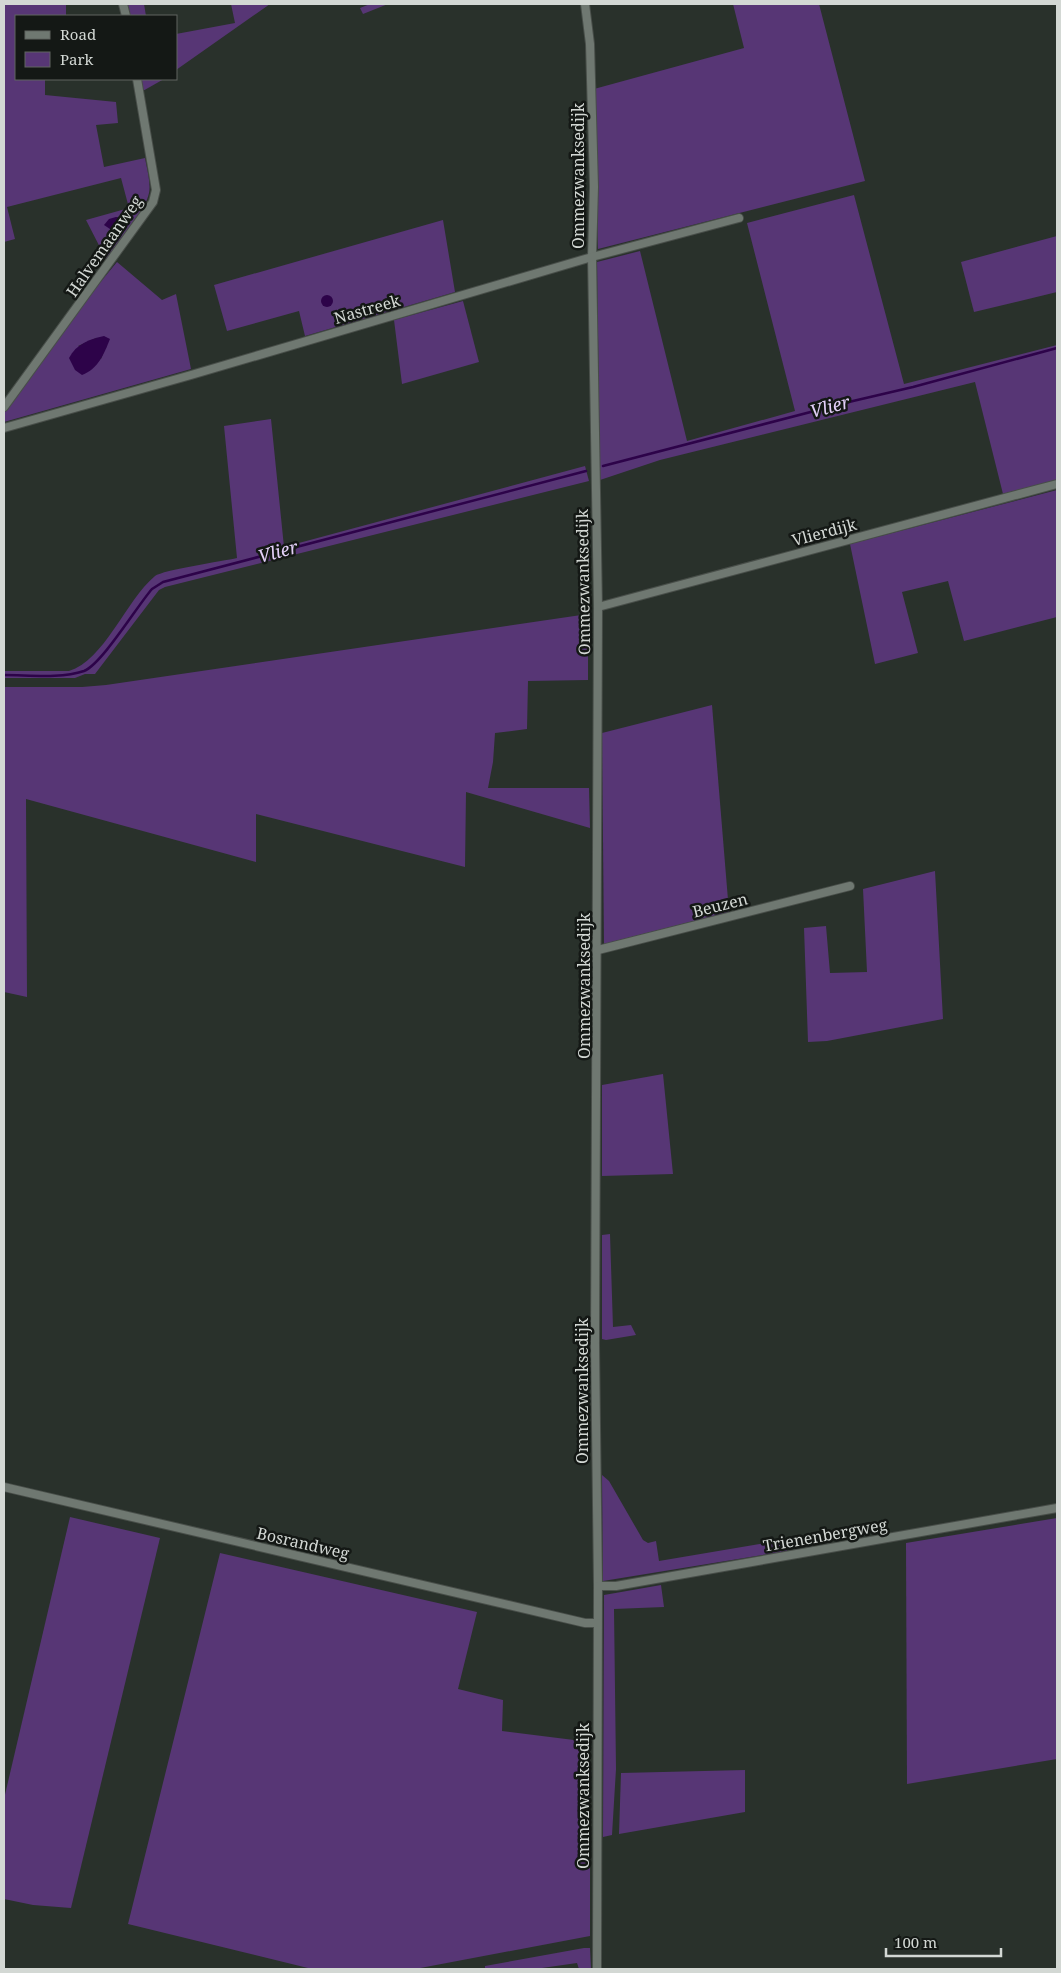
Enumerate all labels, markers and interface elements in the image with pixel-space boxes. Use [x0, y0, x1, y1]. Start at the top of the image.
legend [15, 15, 178, 80]
text: Road [60, 24, 96, 44]
text: Park [60, 49, 94, 69]
street label: Ommezwanksedijk [567, 102, 589, 249]
street label: Halvemaanweg [61, 191, 147, 301]
street label: Nastreek [331, 289, 403, 329]
water label: Vlier [807, 389, 853, 423]
street label: Ommezwanksedijk [571, 508, 595, 655]
street label: Vlierdijk [789, 513, 859, 551]
water label: Vlier [255, 534, 301, 568]
street label: Beuzen [690, 888, 750, 922]
street label: Ommezwanksedijk [573, 912, 595, 1059]
street label: Ommezwanksedijk [571, 1317, 593, 1464]
street label: Trienenbergweg [761, 1513, 889, 1557]
street label: Bosrandweg [255, 1522, 352, 1564]
street label: Ommezwanksedijk [572, 1722, 594, 1869]
scale bar [886, 1926, 1001, 1958]
text: 100 m [894, 1932, 937, 1952]

